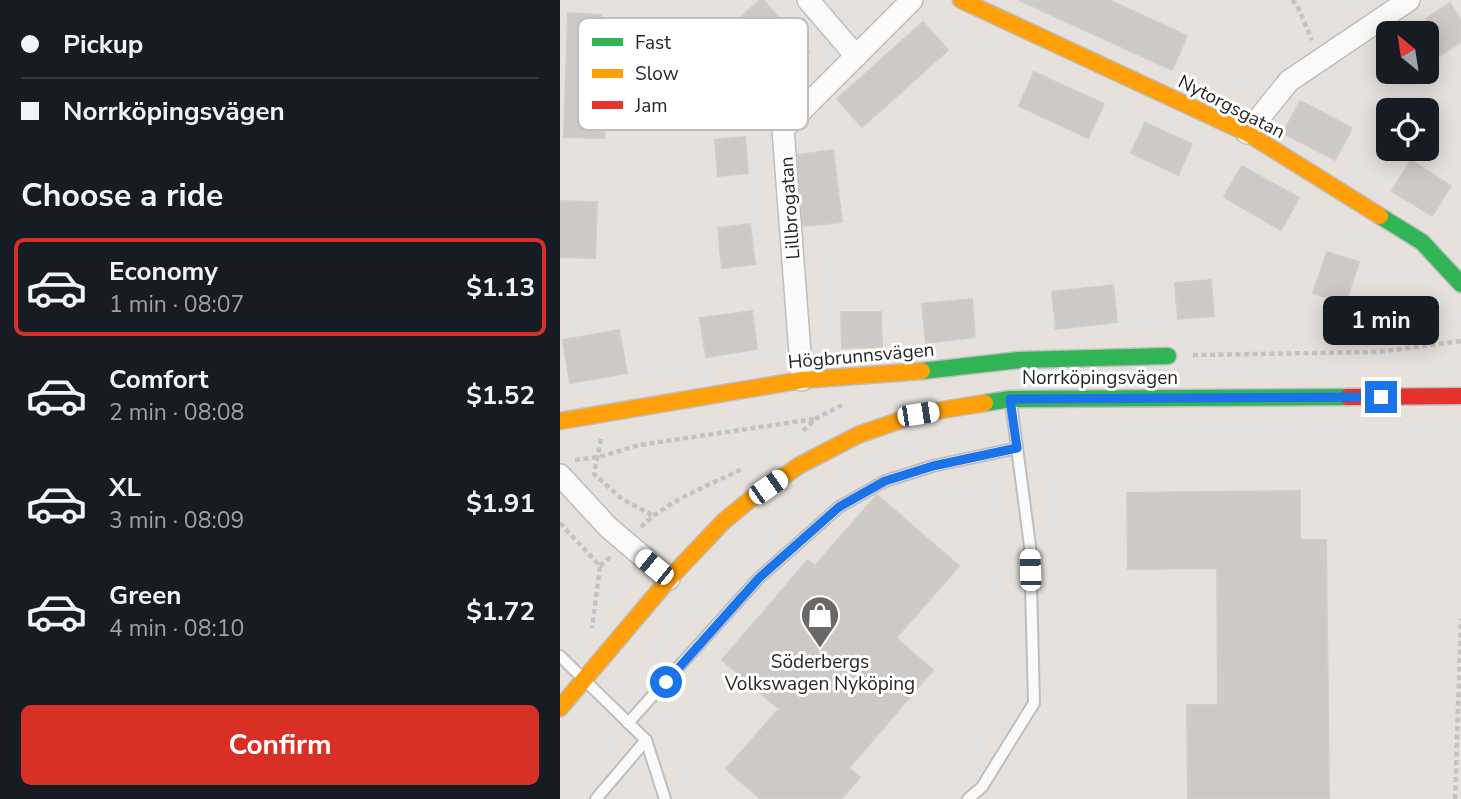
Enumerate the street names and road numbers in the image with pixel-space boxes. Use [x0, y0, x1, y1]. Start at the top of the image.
street label: Nytorgsgatan [1174, 69, 1289, 145]
street label: Lillbrogatan [773, 156, 807, 260]
street label: Högbrunnsvägen [787, 337, 935, 375]
street label: Norrköpingsvägen [1022, 365, 1178, 391]

